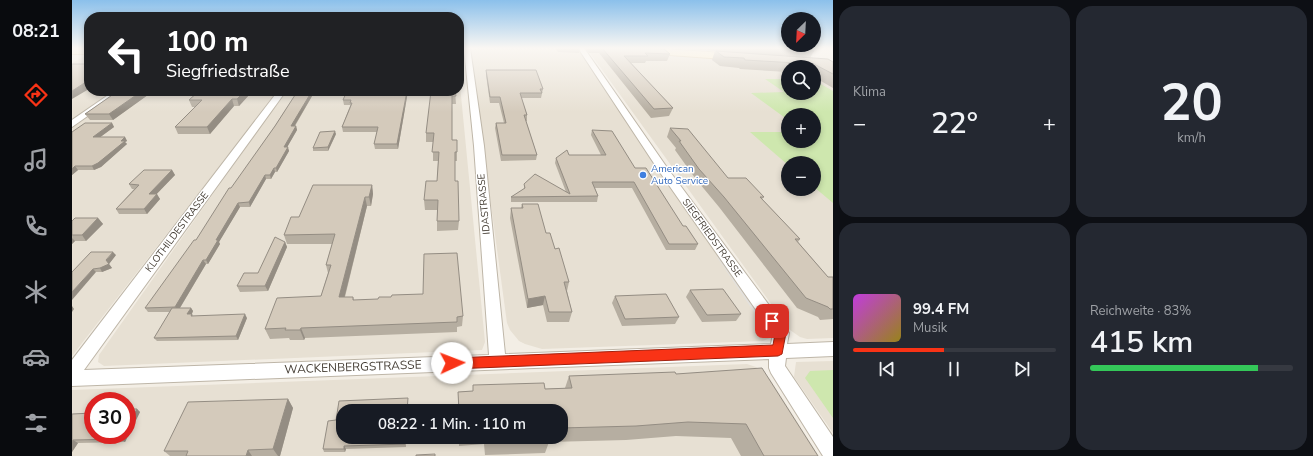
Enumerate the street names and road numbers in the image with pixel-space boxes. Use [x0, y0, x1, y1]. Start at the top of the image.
street label: IDASTRASSE [474, 173, 494, 235]
street label: KLOTHILDESTRASSE [142, 189, 212, 275]
street label: SIEGFRIEDSTRASSE [679, 196, 745, 280]
street label: WACKENBERGSTRASSE [284, 357, 422, 377]

